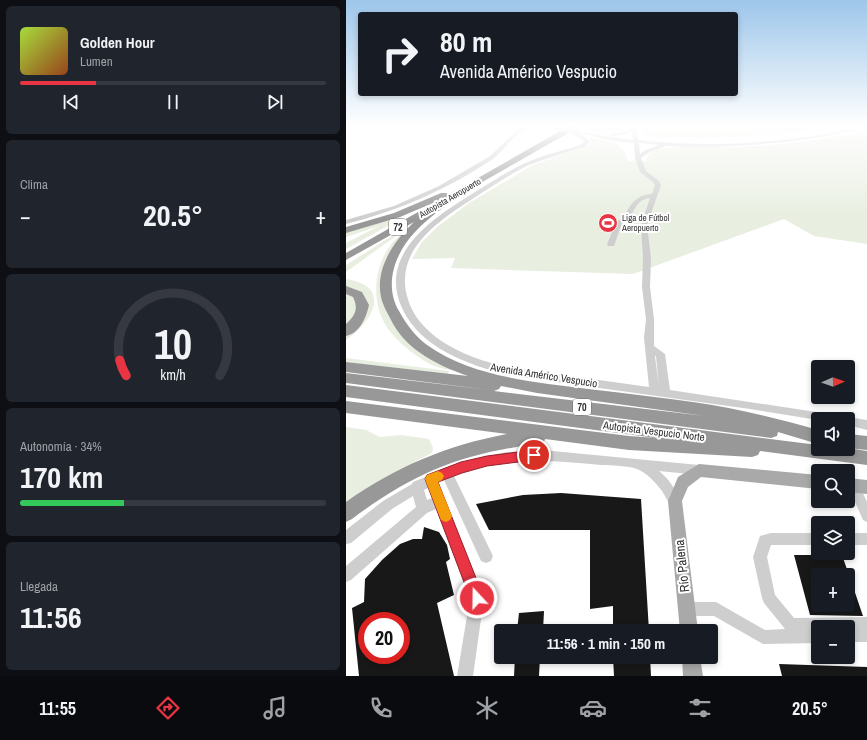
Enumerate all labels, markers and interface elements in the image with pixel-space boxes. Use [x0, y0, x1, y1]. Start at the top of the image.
text: 80 m [440, 23, 492, 61]
icon: right [374, 28, 426, 80]
text: Golden Hour [80, 32, 155, 53]
text: Lumen [80, 53, 113, 70]
text: Avenida Américo Vespucio [440, 59, 617, 84]
icon: previous [60, 91, 82, 113]
icon: pause [162, 91, 184, 113]
icon: next [264, 91, 286, 113]
street label: Autopista Aeropuerto [416, 175, 483, 221]
text: Clima [20, 176, 48, 193]
text: 20.5° [143, 195, 203, 235]
text: − [20, 201, 31, 231]
text: + [315, 201, 326, 231]
sports icon: Liga de Fútbol Aeropuerto [597, 212, 619, 234]
place label: Liga de Fútbol Aeropuerto [621, 212, 670, 234]
road number: 72 [389, 219, 407, 235]
text: 10 [154, 316, 192, 372]
street label: Avenida Américo Vespucio [488, 359, 599, 390]
north arrow [811, 360, 855, 404]
map controls [811, 360, 855, 664]
text: km/h [160, 365, 186, 384]
road number: 70 [573, 399, 591, 415]
button: sound [811, 412, 855, 456]
street label: Autopista Vespucio Norte [601, 418, 706, 444]
text: Autonomía · 34% [20, 438, 102, 455]
pin [517, 438, 551, 472]
icon: arrive [523, 444, 545, 466]
text: 170 km [20, 457, 103, 497]
button: search [811, 464, 855, 508]
button: layers [811, 516, 855, 560]
street label: Río Palena [671, 539, 693, 593]
button: + [811, 568, 855, 612]
position arrow [456, 577, 498, 619]
text: Llegada [20, 578, 58, 595]
text: 11:56 [20, 597, 82, 637]
speed limit sign: 20 [358, 612, 410, 664]
button: − [811, 620, 855, 664]
text: 11:56 · 1 min · 150 m [547, 633, 665, 654]
icon: directions [154, 694, 182, 722]
icon: music [261, 694, 289, 722]
icon: phone [367, 694, 395, 722]
icon: climate [473, 694, 501, 722]
icon: car [579, 694, 607, 722]
icon: filters [686, 694, 714, 722]
text: 11:55 [39, 696, 76, 721]
text: 20.5° [792, 696, 828, 721]

